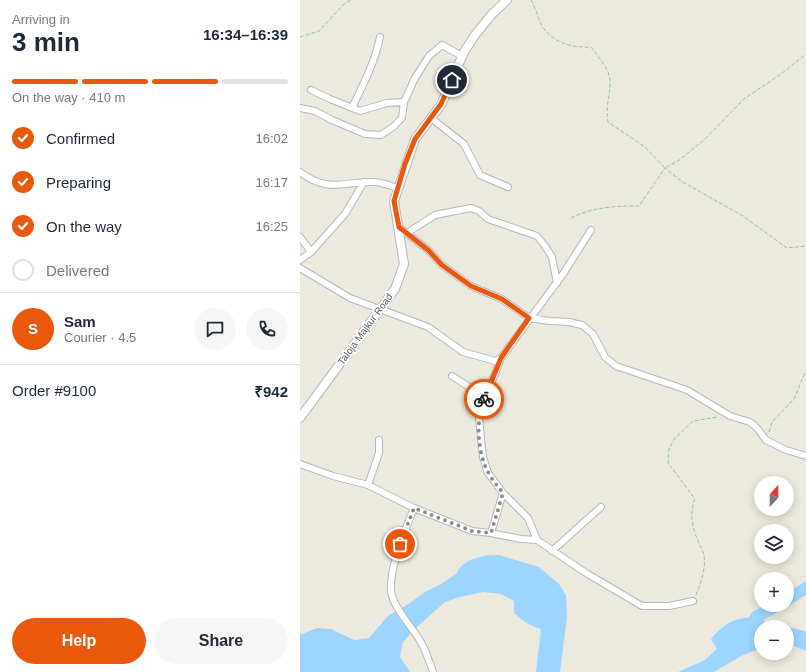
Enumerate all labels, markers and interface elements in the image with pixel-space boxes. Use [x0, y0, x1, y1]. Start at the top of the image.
text: Arriving in [12, 12, 70, 27]
text: 16:34–16:39 [203, 26, 288, 43]
text: 3 min [12, 27, 80, 57]
pin [435, 63, 469, 97]
icon: home [441, 69, 463, 91]
text: On the way · 410 m [12, 90, 125, 105]
icon: check [12, 127, 34, 149]
text: Confirmed [46, 130, 115, 147]
text: 16:02 [255, 131, 288, 146]
icon: check [12, 171, 34, 193]
text: Preparing [46, 174, 111, 191]
text: 16:17 [255, 175, 288, 190]
icon: check [12, 215, 34, 237]
text: On the way [46, 218, 122, 235]
text: 16:25 [255, 219, 288, 234]
text: Delivered [46, 262, 109, 279]
street label: Taloja Majkur Road [335, 291, 395, 367]
button: chat [194, 308, 236, 350]
button: phone [246, 308, 288, 350]
text: Sam [64, 313, 96, 330]
text: S [28, 320, 38, 337]
text: Courier · 4.5 [64, 330, 136, 345]
courier [464, 379, 504, 419]
text: Order #9100 [12, 382, 96, 399]
text: ₹942 [254, 383, 288, 400]
icon: bike [473, 388, 495, 410]
north arrow [754, 476, 794, 516]
map controls [754, 476, 794, 660]
button: layers [754, 524, 794, 564]
pin [383, 527, 417, 561]
icon: bag [389, 533, 411, 555]
button: + [754, 572, 794, 612]
button: Help [12, 618, 146, 664]
button: Share [154, 618, 288, 664]
button: − [754, 620, 794, 660]

